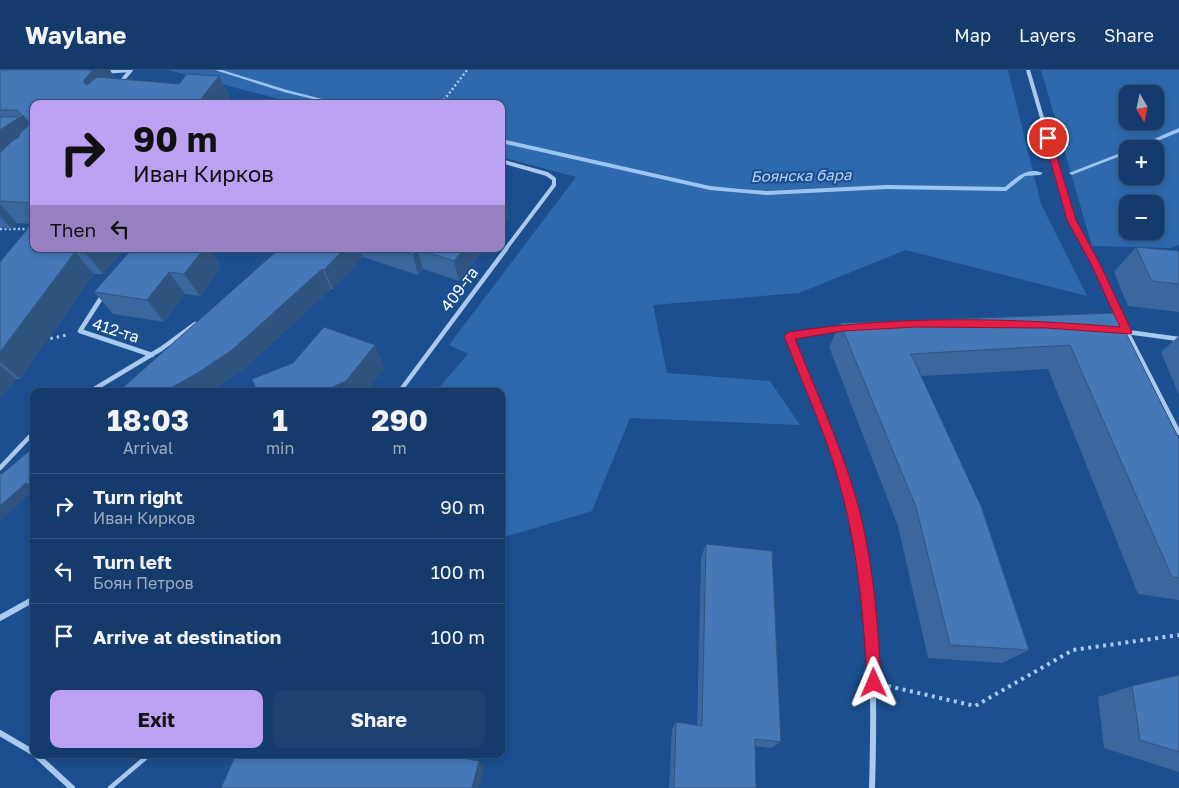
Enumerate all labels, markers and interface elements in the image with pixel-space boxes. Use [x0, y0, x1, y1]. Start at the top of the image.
text: Waylane [25, 20, 126, 49]
text: Map [954, 24, 991, 46]
text: Layers [1019, 24, 1076, 46]
text: Share [1104, 24, 1154, 46]
north arrow [1119, 85, 1164, 130]
map controls [1119, 85, 1164, 240]
pin [1027, 117, 1069, 159]
text: 90 m [133, 118, 217, 160]
icon: right [50, 120, 115, 185]
icon: arrive [1034, 124, 1062, 152]
button: + [1119, 140, 1164, 185]
text: Иван Кирков [133, 160, 274, 187]
water label: Боянска бара [751, 165, 852, 185]
button: − [1119, 195, 1164, 240]
icon: left [106, 215, 134, 243]
text: Then [50, 218, 96, 241]
street label: 409-та [436, 263, 482, 315]
street label: 412-та [90, 313, 142, 347]
text: 18:03 [107, 402, 189, 438]
text: 1 [272, 402, 288, 438]
text: 290 [371, 402, 428, 438]
text: Arrival [123, 438, 173, 458]
text: min [266, 438, 294, 458]
text: m [393, 438, 407, 458]
text: Turn right [93, 485, 183, 508]
icon: right [50, 492, 78, 520]
text: 90 m [440, 495, 485, 518]
text: Иван Кирков [93, 508, 195, 528]
text: Turn left [93, 550, 172, 573]
icon: left [50, 557, 78, 585]
text: 100 m [431, 560, 485, 583]
text: Боян Петров [93, 573, 194, 593]
icon: arrive [50, 622, 78, 650]
text: Arrive at destination [93, 625, 281, 648]
text: 100 m [431, 625, 485, 648]
position arrow [847, 656, 899, 708]
button: Exit [50, 690, 263, 748]
button: Share [273, 690, 485, 748]

